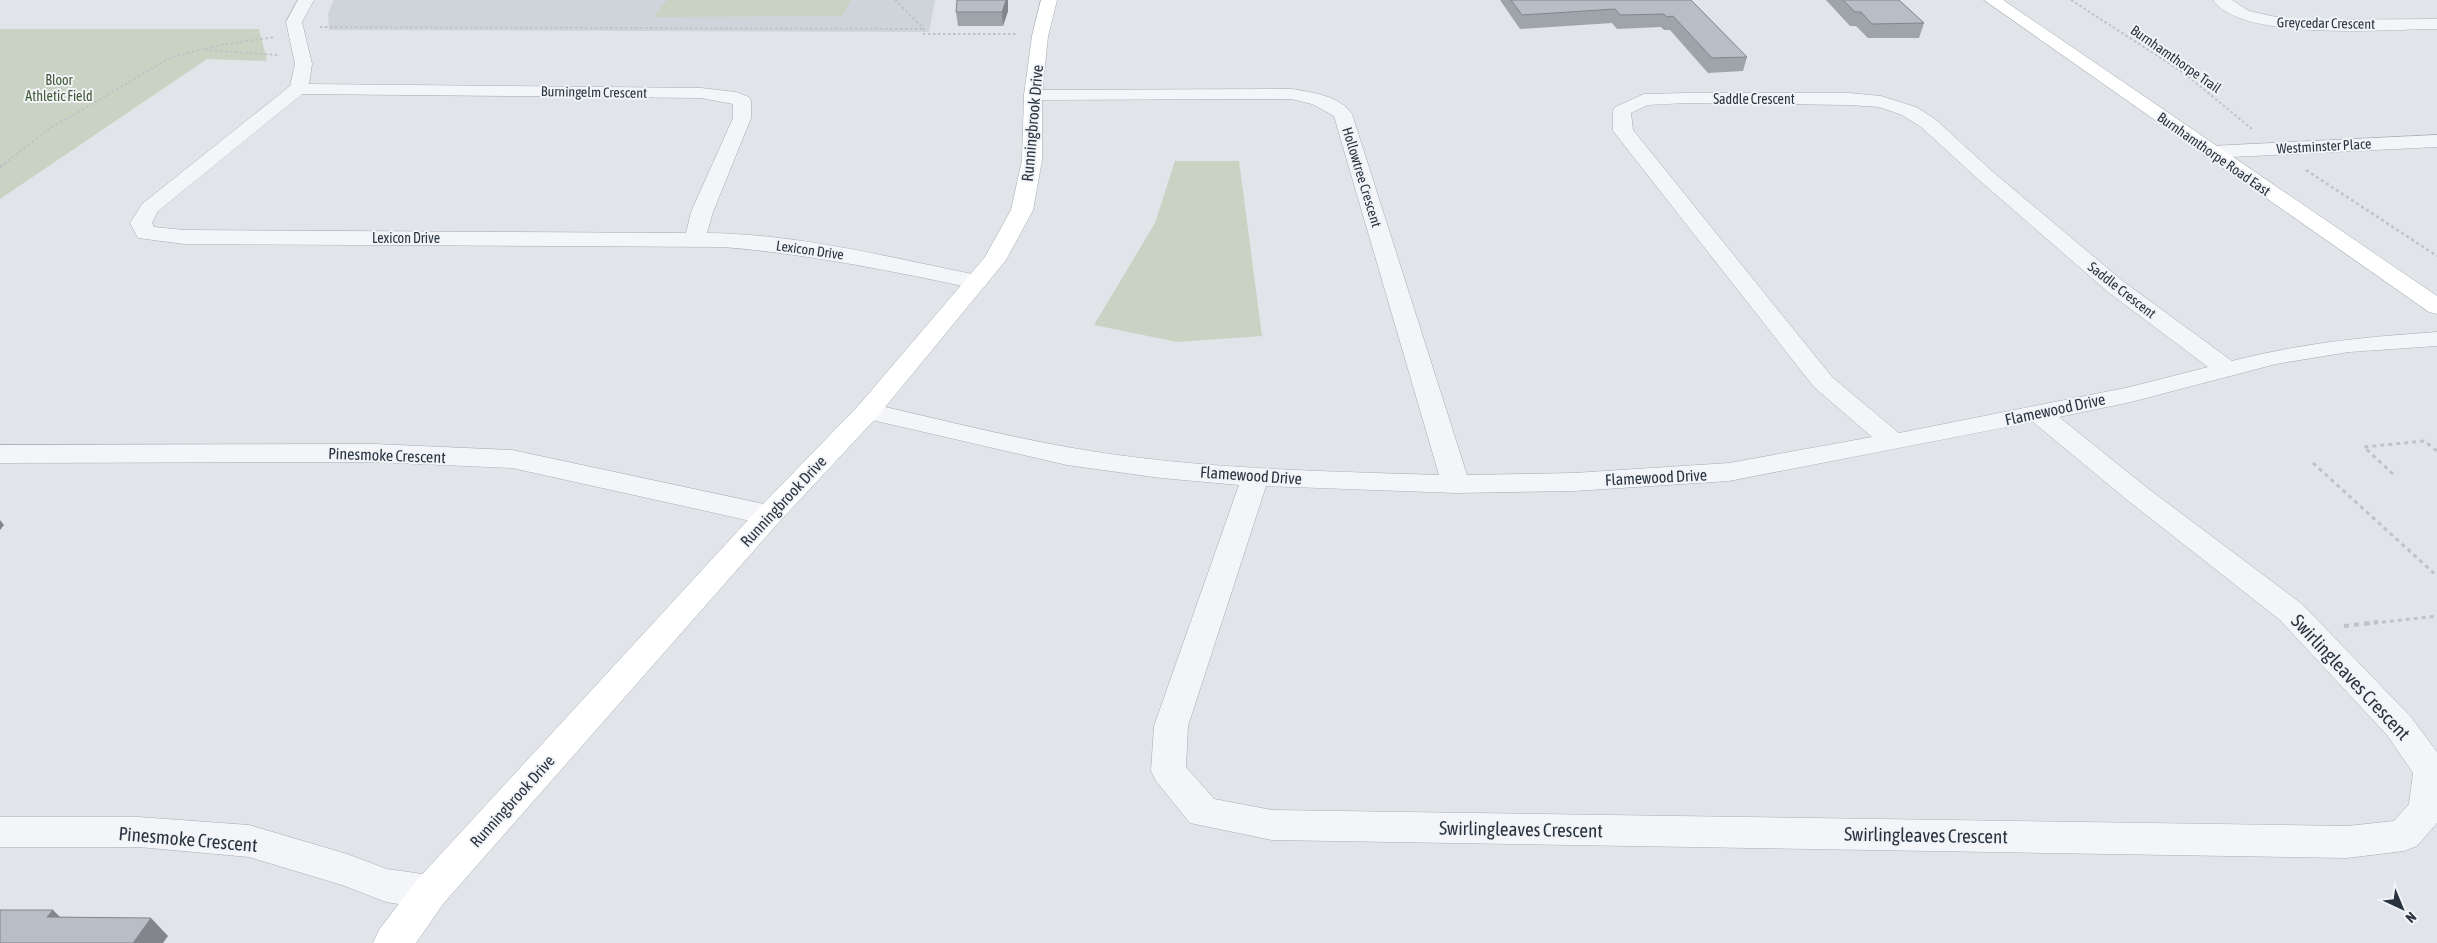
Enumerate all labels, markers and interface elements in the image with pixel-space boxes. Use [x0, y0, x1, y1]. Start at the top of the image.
street label: Greycedar Crescent [2277, 14, 2375, 32]
street label: Burnhamthorpe Trail [2128, 22, 2225, 96]
street label: Runningbrook Drive [1018, 64, 1047, 182]
park label: Bloor Athletic Field [25, 72, 93, 104]
street label: Burningelm Crescent [541, 83, 647, 101]
street label: Saddle Crescent [1713, 91, 1795, 107]
street label: Burnhamthorpe Road East [2154, 109, 2274, 199]
street label: Hollowtree Crescent [1339, 125, 1385, 229]
street label: Westminster Place [2276, 136, 2372, 156]
street label: Lexicon Drive [372, 230, 440, 246]
street label: Lexicon Drive [775, 237, 845, 263]
street label: Saddle Crescent [2085, 259, 2159, 321]
street label: Flamewood Drive [2003, 390, 2107, 428]
street label: Pinesmoke Crescent [328, 444, 446, 466]
street label: Runningbrook Drive [736, 452, 830, 551]
street label: Flamewood Drive [1199, 462, 1303, 488]
street label: Flamewood Drive [1605, 465, 1707, 489]
street label: Swirlingleaves Crescent [2287, 610, 2415, 744]
street label: Runningbrook Drive [466, 751, 559, 851]
street label: Swirlingleaves Crescent [1439, 817, 1603, 841]
street label: Pinesmoke Crescent [118, 822, 258, 856]
street label: Swirlingleaves Crescent [1844, 823, 2008, 847]
north arrow [2377, 883, 2427, 933]
text: N [2403, 909, 2420, 926]

